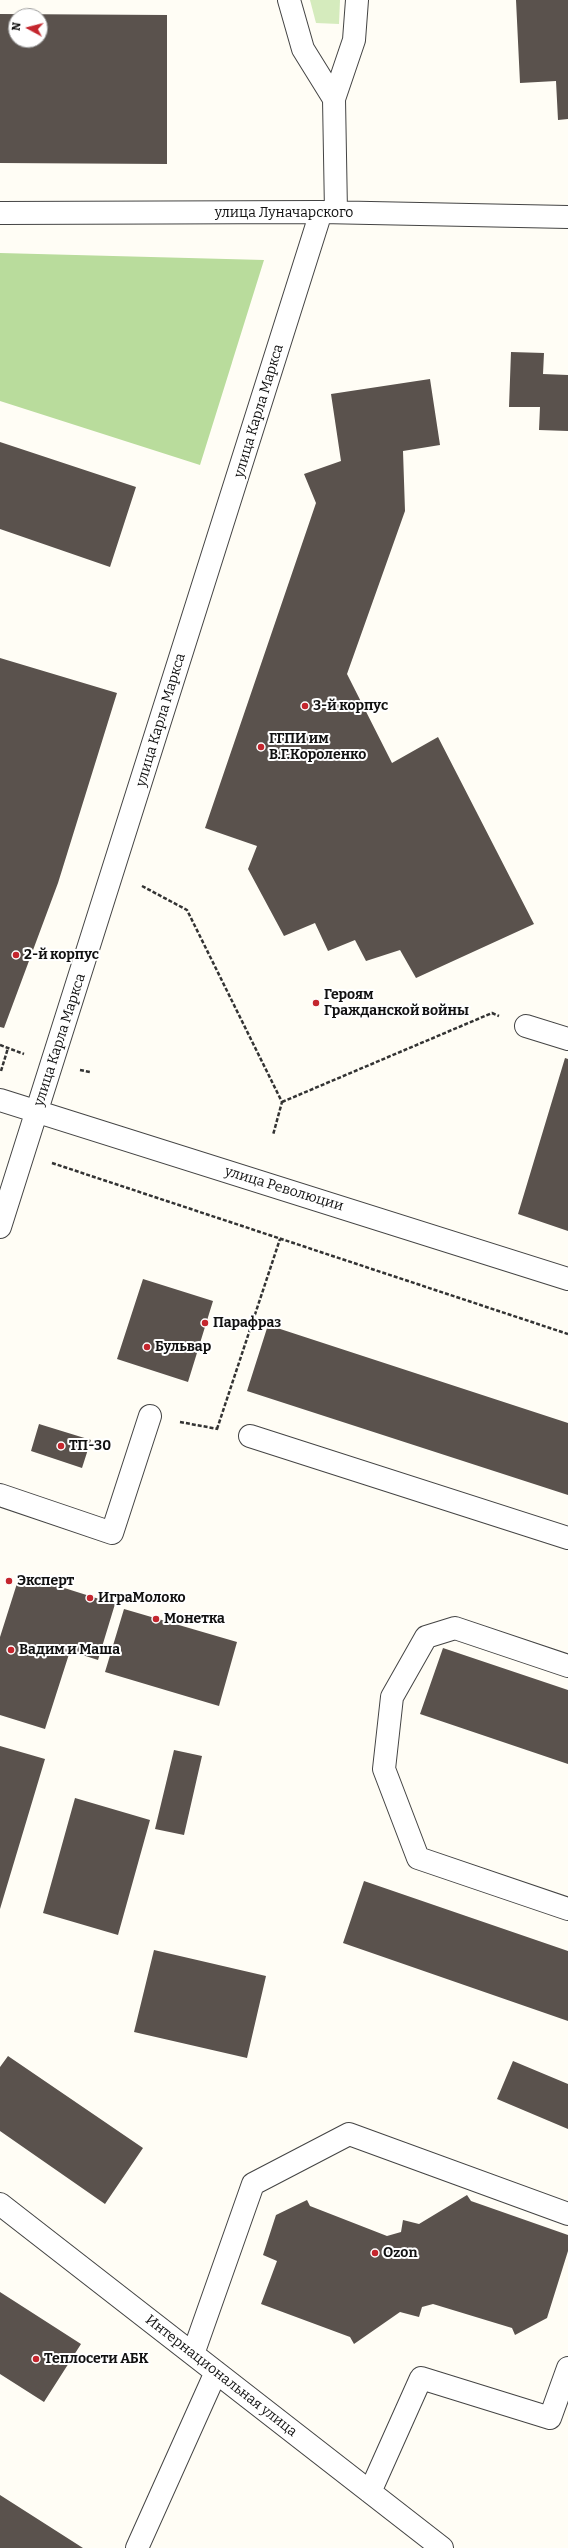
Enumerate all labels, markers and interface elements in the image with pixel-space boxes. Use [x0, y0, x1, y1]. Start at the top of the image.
north arrow [8, 8, 48, 48]
text: N [10, 22, 24, 32]
street label: улица Луначарского [215, 205, 353, 221]
street label: улица Карла Маркса [231, 342, 287, 480]
street label: улица Карла Маркса [133, 651, 189, 789]
place label: 3-й корпус [313, 698, 388, 714]
marker: 3-й корпус [300, 701, 310, 711]
place label: ГГПИ им В.Г.Короленко [269, 731, 366, 764]
marker: ГГПИ им В.Г.Короленко [256, 742, 266, 752]
place label: 2-й корпус [24, 947, 99, 963]
marker: 2-й корпус [11, 950, 21, 960]
street label: улица Карла Маркса [31, 972, 89, 1108]
place label: Героям Гражданской войны [324, 987, 469, 1020]
marker: Героям Гражданской войны [311, 998, 321, 1008]
street label: улица Революции [223, 1163, 345, 1215]
place label: Парафраз [213, 1315, 281, 1331]
marker: Парафраз [200, 1318, 210, 1328]
place label: Бульвар [155, 1339, 211, 1355]
marker: Бульвар [142, 1342, 152, 1352]
place label: ТП-30 [69, 1438, 111, 1454]
marker: ТП-30 [56, 1441, 66, 1451]
place label: Эксперт [17, 1573, 74, 1589]
marker: Эксперт [4, 1576, 14, 1586]
place label: ИграМолоко [98, 1590, 186, 1606]
marker: ИграМолоко [85, 1593, 95, 1603]
place label: Монетка [164, 1611, 225, 1627]
marker: Монетка [151, 1614, 161, 1624]
place label: Вадим и Маша [19, 1642, 120, 1658]
marker: Вадим и Маша [6, 1645, 16, 1655]
place label: Ozon [383, 2245, 417, 2261]
marker: Ozon [370, 2248, 380, 2258]
street label: Интернациональная улица [142, 2312, 300, 2440]
place label: Теплосети АБК [44, 2351, 148, 2367]
marker: Теплосети АБК [31, 2354, 41, 2364]

